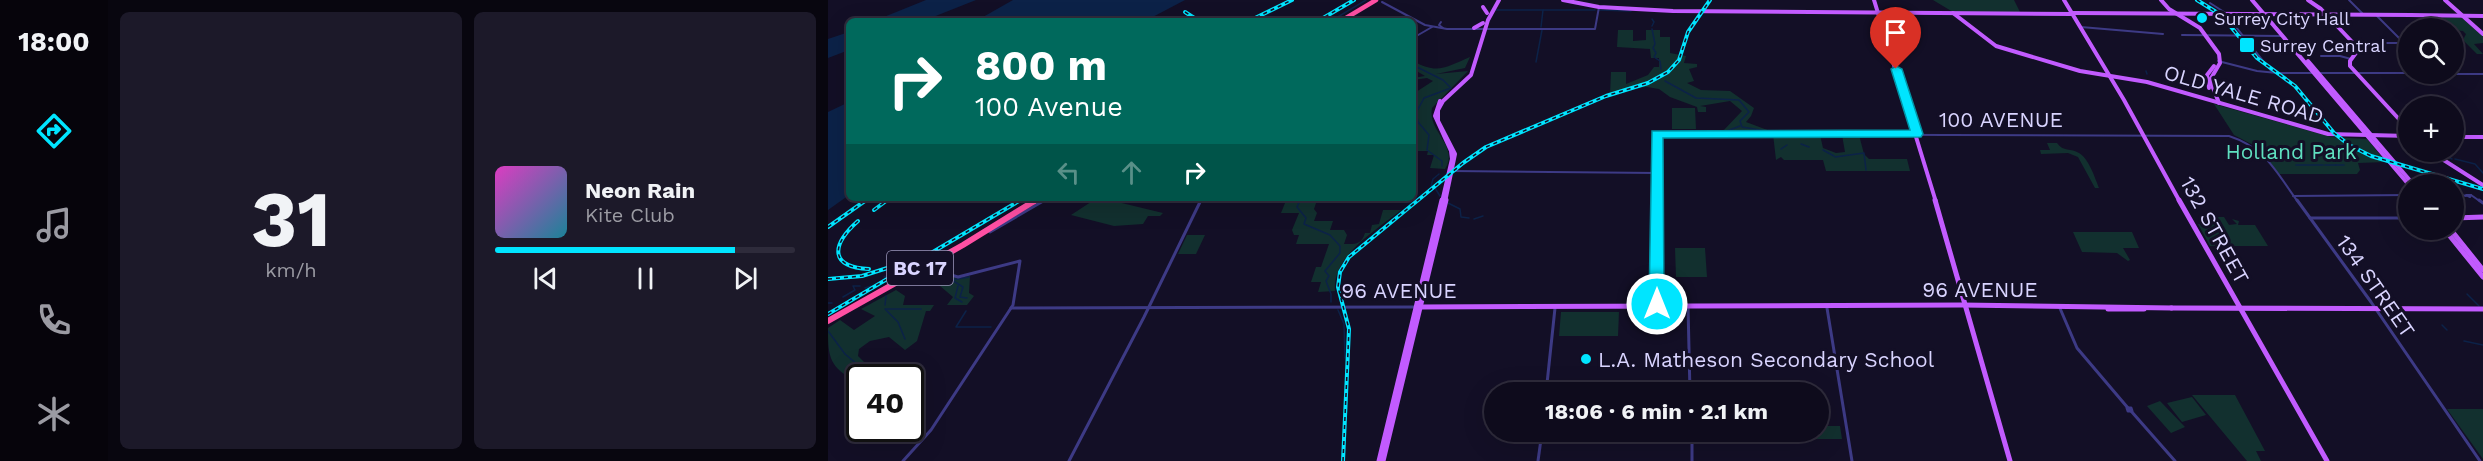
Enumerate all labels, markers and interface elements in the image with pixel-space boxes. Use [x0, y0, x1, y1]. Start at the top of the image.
pin [1870, 7, 1921, 69]
place label: Surrey City Hall [2214, 8, 2350, 29]
marker: Surrey City Hall [2195, 11, 2209, 25]
icon: arrive [1879, 16, 1912, 49]
map controls [2398, 18, 2464, 240]
button: search [2398, 18, 2464, 84]
text: 18:00 [18, 26, 90, 58]
place label: Surrey Central [2260, 35, 2386, 56]
marker: Surrey Central [2238, 36, 2256, 54]
text: 800 m [975, 41, 1107, 90]
icon: right [876, 42, 954, 120]
street label: OLD YALE ROAD [2161, 59, 2327, 129]
text: 100 Avenue [975, 91, 1123, 123]
button: + [2398, 96, 2464, 162]
street label: 100 AVENUE [1939, 107, 2063, 132]
icon: directions [33, 110, 75, 152]
park label: Holland Park [2225, 139, 2357, 164]
icon: left [1052, 156, 1085, 189]
icon: ahead [1115, 156, 1148, 189]
icon: right [1178, 156, 1211, 189]
street label: 132 STREET [2175, 172, 2255, 288]
text: 31 [251, 173, 331, 265]
button: − [2398, 174, 2464, 240]
text: Neon Rain [585, 178, 695, 203]
text: Kite Club [585, 203, 675, 227]
icon: music [33, 204, 75, 246]
street label: 134 STREET [2332, 230, 2421, 342]
road number: BC 17 [887, 251, 953, 285]
text: km/h [265, 258, 317, 282]
icon: previous [529, 262, 562, 295]
icon: pause [629, 262, 662, 295]
icon: next [729, 262, 762, 295]
position arrow [1625, 272, 1689, 336]
street label: 96 AVENUE [1922, 277, 2038, 302]
street label: 96 AVENUE [1341, 278, 1457, 303]
icon: phone [33, 299, 75, 341]
place label: L.A. Matheson Secondary School [1598, 347, 1935, 372]
marker: L.A. Matheson Secondary School [1579, 352, 1593, 366]
speed limit sign: 40 [846, 364, 924, 442]
icon: climate [33, 393, 75, 435]
text: 18:06 · 6 min · 2.1 km [1545, 399, 1768, 424]

